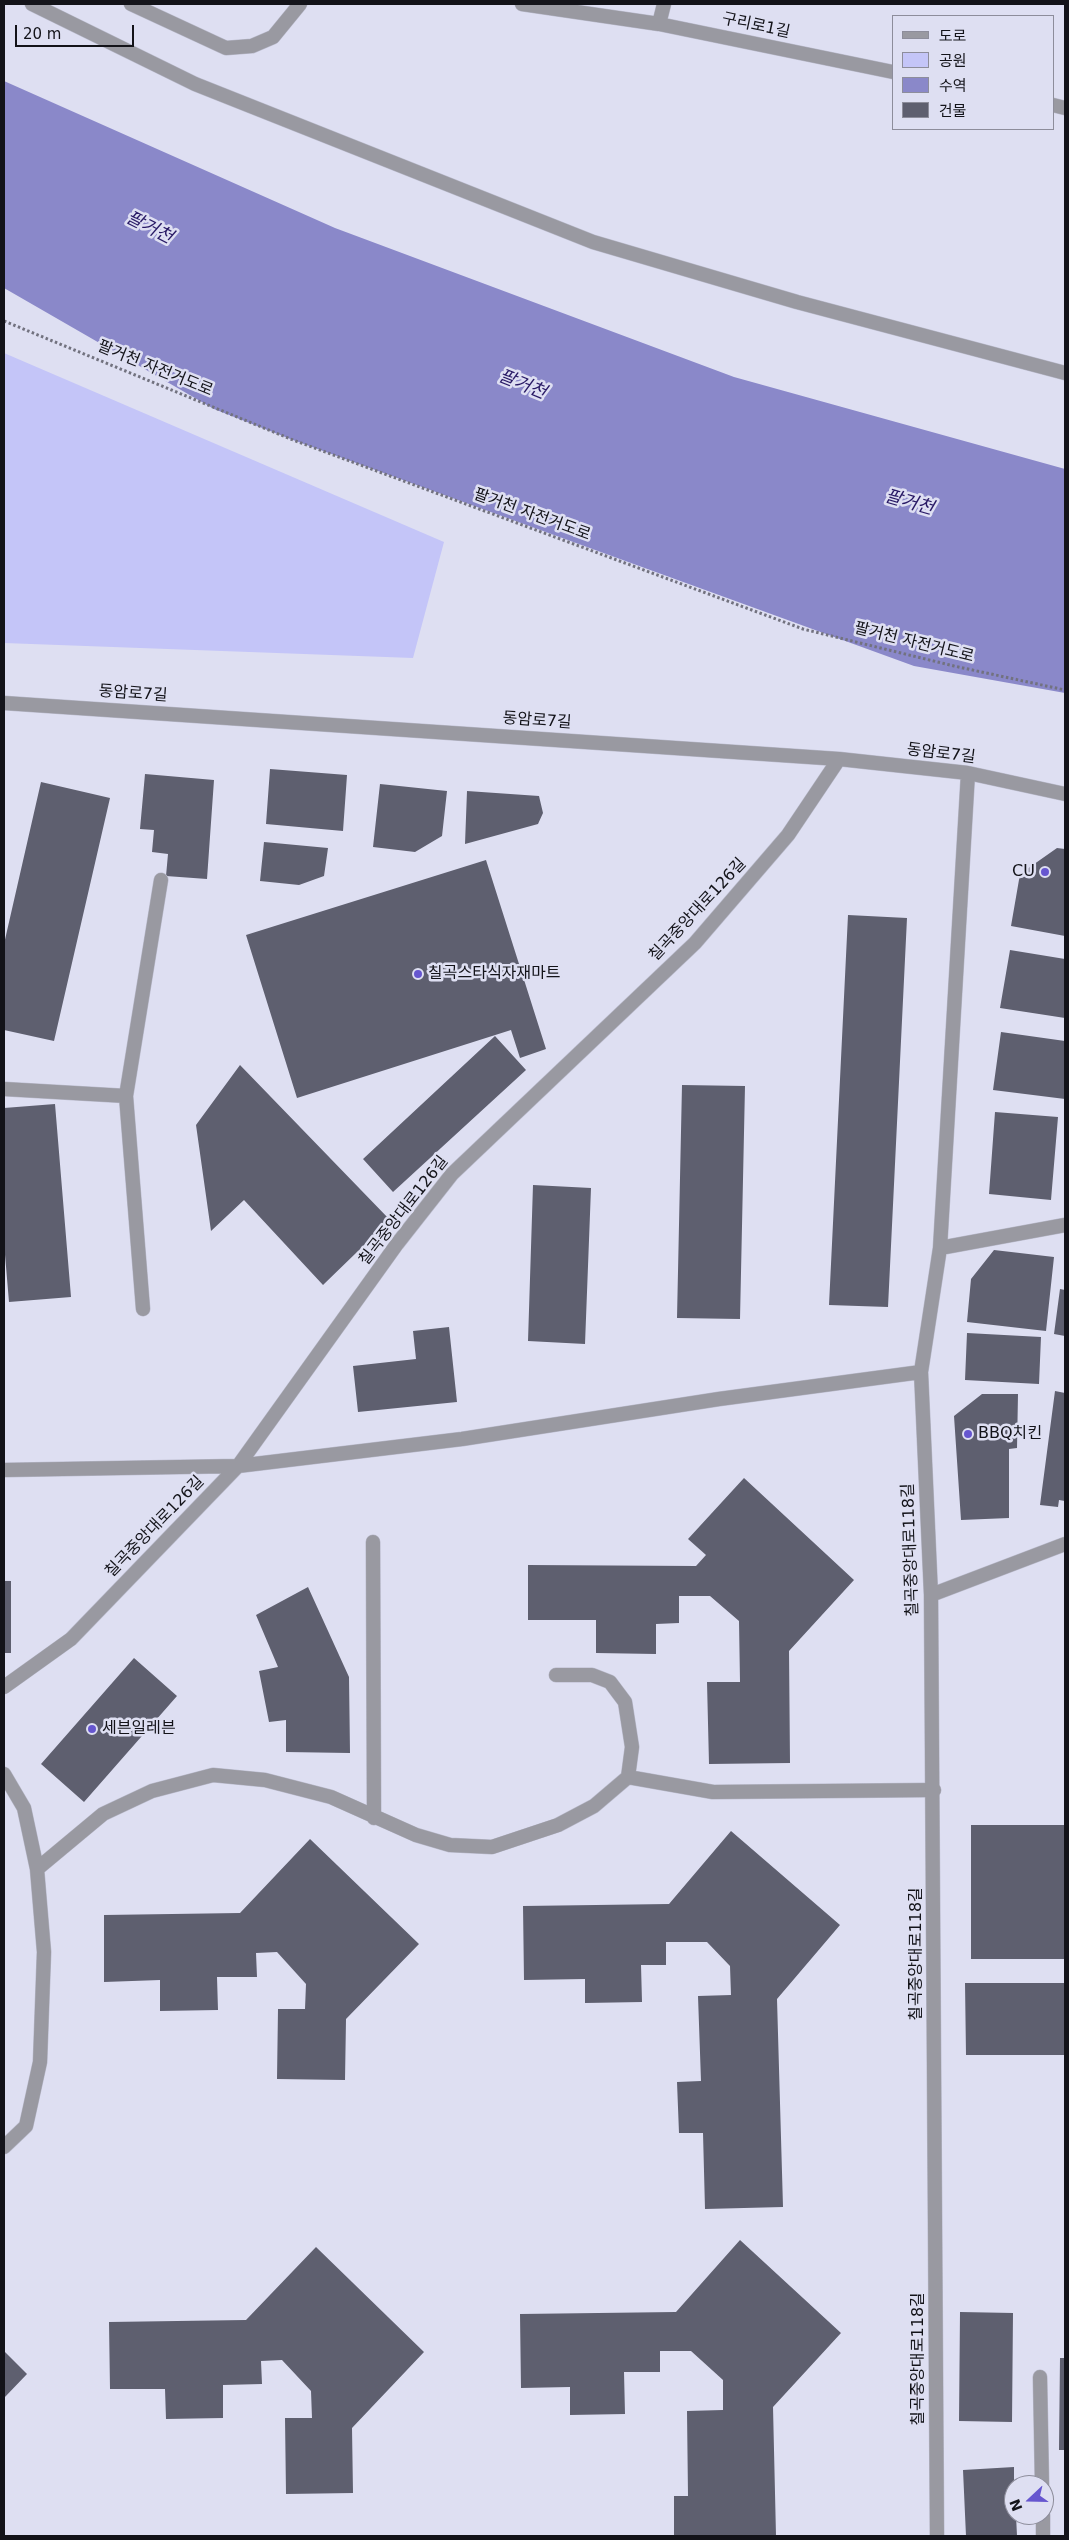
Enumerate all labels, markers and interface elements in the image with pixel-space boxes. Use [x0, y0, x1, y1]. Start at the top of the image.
street label: 구리로1길 [720, 9, 792, 43]
scale bar [18, 15, 136, 47]
legend [892, 15, 1054, 130]
text: 20 m [23, 25, 61, 43]
text: 도로 [939, 27, 967, 45]
text: 공원 [939, 52, 967, 70]
text: 수역 [939, 77, 967, 95]
text: 건물 [939, 102, 967, 120]
water label: 팔거천 [122, 207, 176, 249]
street label: 팔거천 자전거도로 [94, 337, 216, 401]
water label: 팔거천 [495, 366, 549, 404]
street label: 팔거천 자전거도로 [471, 485, 593, 545]
water label: 팔거천 [882, 486, 936, 520]
street label: 팔거천 자전거도로 [852, 619, 976, 667]
street label: 동암로7길 [98, 682, 168, 706]
street label: 동암로7길 [502, 709, 572, 733]
street label: 동암로7길 [906, 740, 976, 768]
street label: 칠곡중앙대로126길 [645, 855, 751, 965]
place label: CU [1012, 862, 1035, 882]
marker: CU [1039, 866, 1051, 878]
place label: 칠곡스타식자재마트 [428, 964, 560, 984]
marker: 칠곡스타식자재마트 [412, 968, 424, 980]
street label: 칠곡중앙대로126길 [355, 1152, 453, 1270]
place label: BBQ치킨 [978, 1424, 1042, 1444]
marker: BBQ치킨 [962, 1428, 974, 1440]
street label: 칠곡중앙대로126길 [102, 1472, 208, 1582]
street label: 칠곡중앙대로118길 [899, 1483, 923, 1617]
place label: 세븐일레븐 [102, 1719, 176, 1739]
marker: 세븐일레븐 [86, 1723, 98, 1735]
street label: 칠곡중앙대로118길 [907, 1887, 927, 2021]
street label: 칠곡중앙대로118길 [909, 2292, 929, 2426]
north arrow [1004, 2475, 1054, 2525]
text: N [1006, 2497, 1025, 2513]

